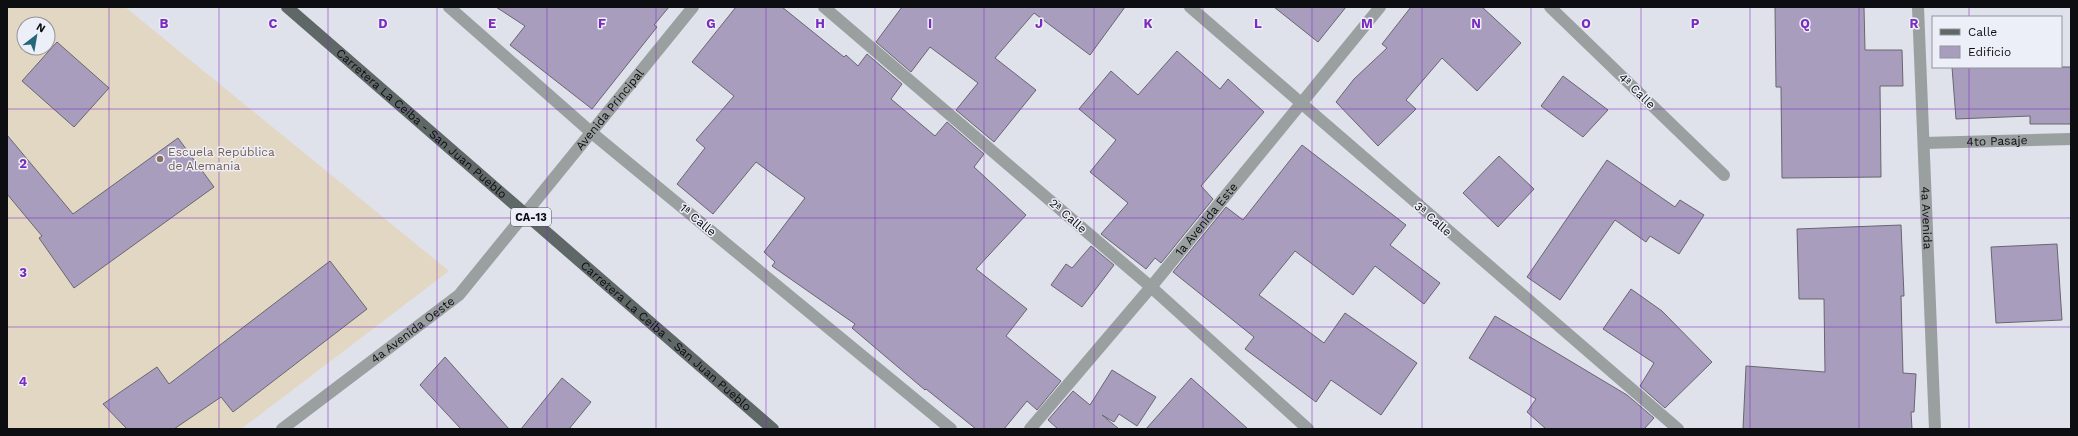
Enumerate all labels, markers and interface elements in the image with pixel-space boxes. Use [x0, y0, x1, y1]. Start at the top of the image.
north arrow [16, 16, 56, 56]
text: B [160, 16, 169, 31]
text: C [269, 16, 278, 31]
text: D [378, 16, 388, 31]
text: E [488, 16, 496, 31]
text: F [598, 16, 606, 31]
text: G [706, 16, 716, 31]
text: H [815, 16, 825, 31]
text: I [928, 16, 932, 31]
text: J [1035, 16, 1043, 31]
text: K [1143, 16, 1153, 31]
text: L [1254, 16, 1262, 31]
text: M [1361, 16, 1373, 31]
text: N [1471, 16, 1481, 31]
text: O [1581, 16, 1591, 31]
text: P [1691, 16, 1700, 31]
text: Q [1800, 16, 1810, 31]
text: R [1910, 16, 1919, 31]
legend [1932, 16, 2062, 68]
text: N [34, 20, 48, 36]
text: Calle [1968, 25, 1997, 39]
text: Edificio [1968, 45, 2011, 59]
street label: Carretera La Ceiba - San Juan Pueblo [333, 46, 510, 202]
street label: Avenida Principal [573, 66, 647, 153]
street label: 4ª Calle [1616, 70, 1658, 112]
street label: 4to Pasaje [1966, 133, 2028, 149]
place label: Escuela República de Alemania [168, 145, 275, 173]
marker: Escuela República de Alemania [155, 154, 165, 164]
text: 2 [19, 156, 27, 171]
street label: 1a Avenida Este [1172, 180, 1240, 259]
street label: 4a Avenida [1918, 186, 1935, 250]
street label: 2ª Calle [1046, 196, 1090, 236]
street label: 3ª Calle [1411, 199, 1455, 239]
street label: 1ª Calle [677, 201, 719, 239]
road number: CA-13 [511, 208, 551, 226]
street label: Carretera La Ceiba - San Juan Pueblo [578, 258, 754, 414]
text: 3 [19, 265, 27, 280]
street label: 4a Avenida Oeste [368, 294, 457, 366]
text: 4 [19, 374, 28, 389]

